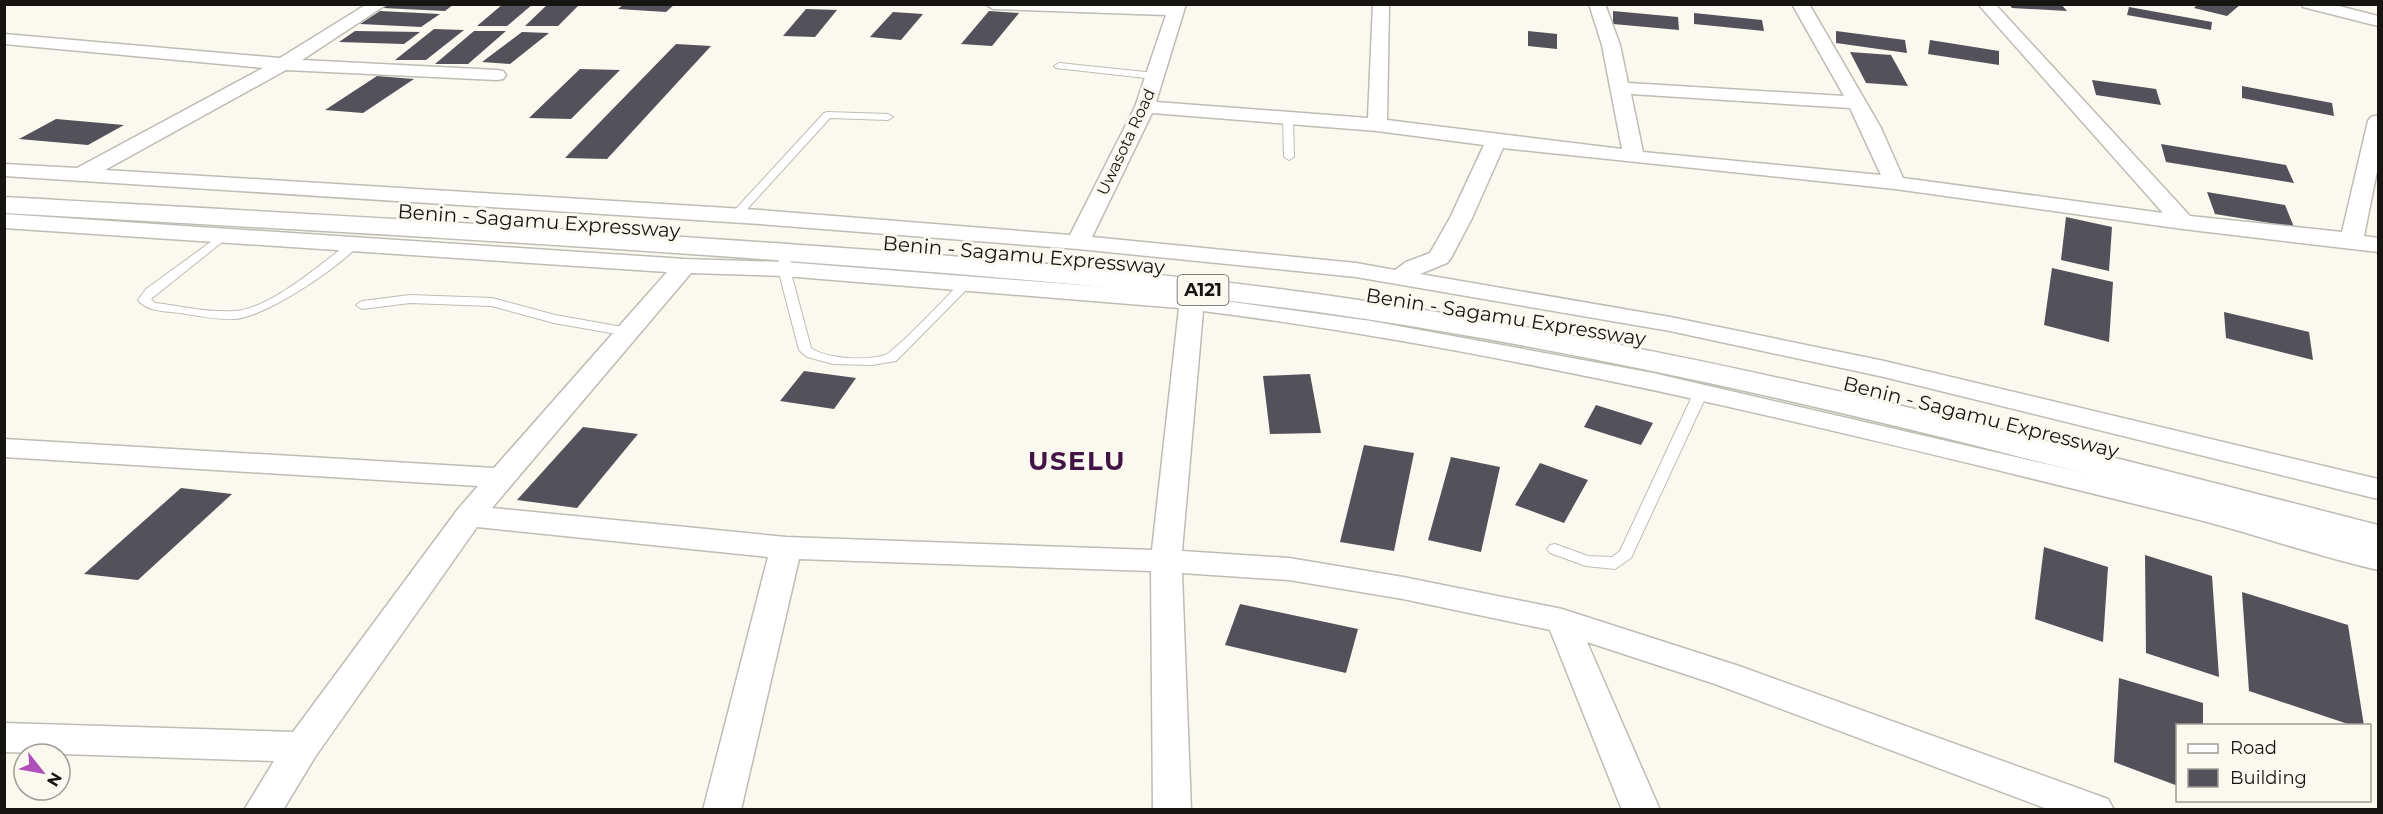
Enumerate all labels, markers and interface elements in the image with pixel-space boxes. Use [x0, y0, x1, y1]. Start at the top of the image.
street label: Uwasota Road [1093, 86, 1159, 198]
street label: Benin - Sagamu Expressway [397, 199, 681, 243]
street label: Benin - Sagamu Expressway [882, 231, 1166, 279]
road number: A121 [1178, 275, 1228, 305]
street label: Benin - Sagamu Expressway [1364, 283, 1648, 351]
street label: Benin - Sagamu Expressway [1841, 371, 2121, 463]
district label: USELU [1028, 445, 1126, 477]
legend [2176, 724, 2371, 802]
text: Road [2230, 737, 2277, 759]
north arrow [12, 742, 72, 802]
text: Building [2230, 767, 2307, 789]
text: N [43, 769, 66, 790]

